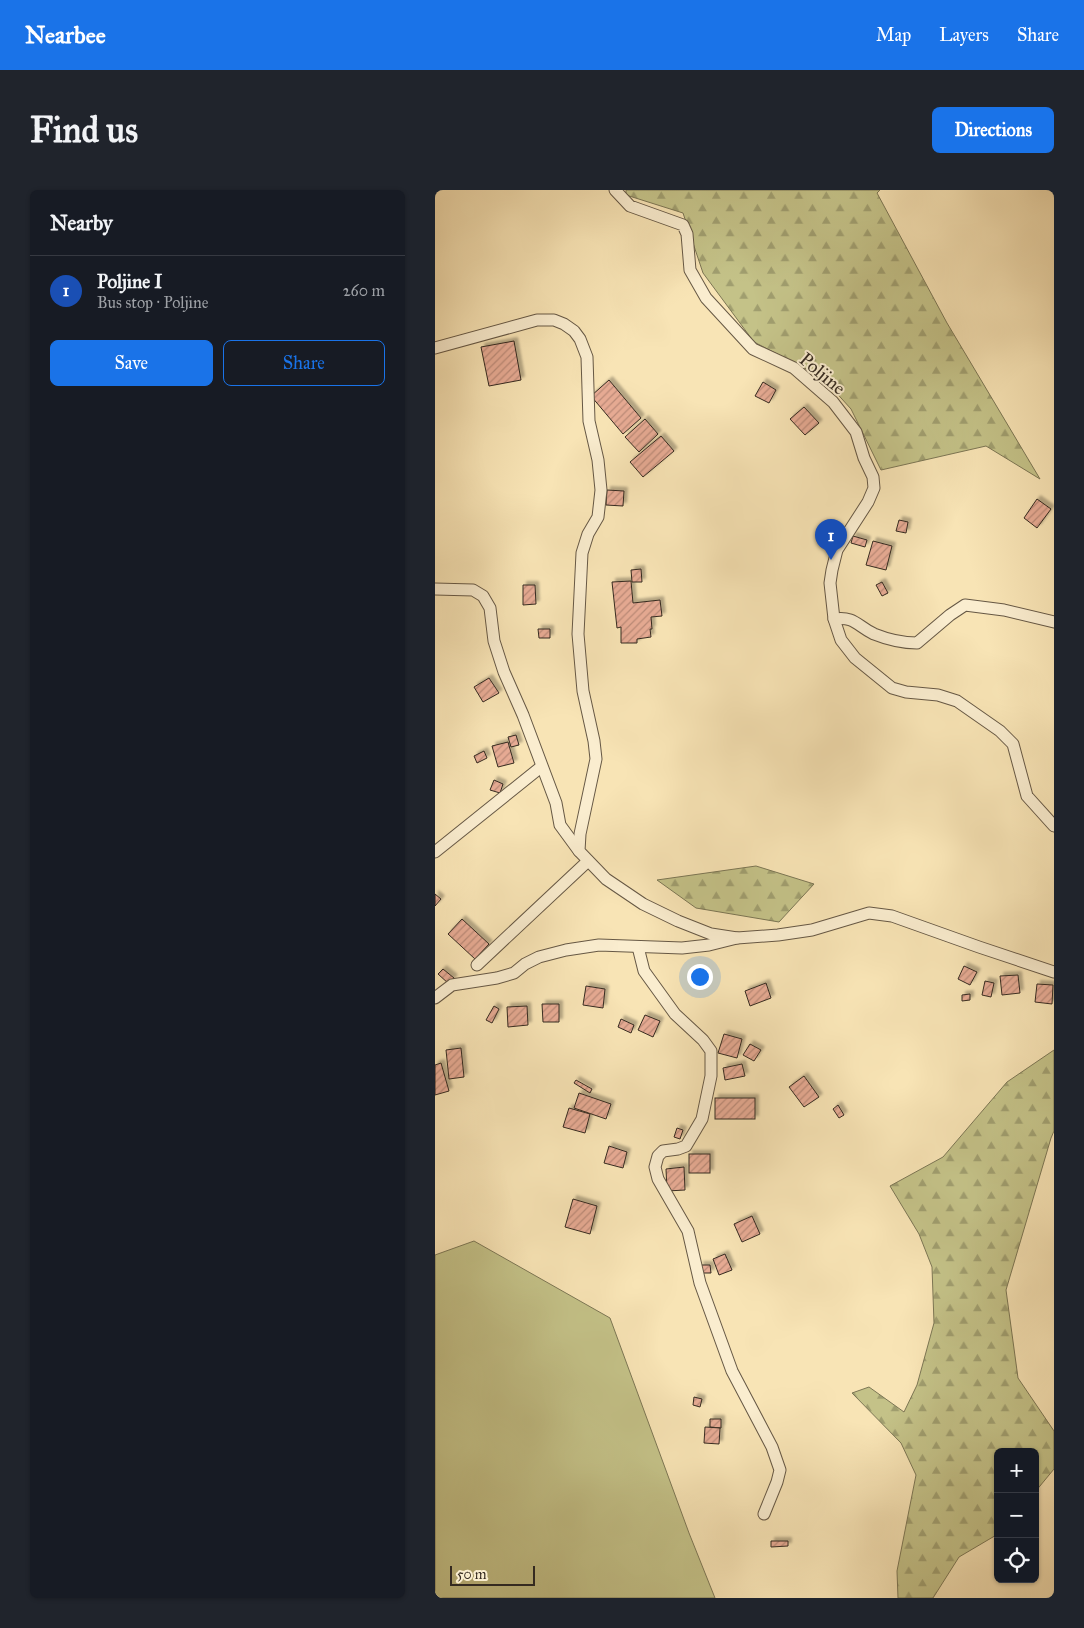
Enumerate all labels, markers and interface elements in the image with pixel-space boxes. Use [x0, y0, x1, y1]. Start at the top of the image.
text: Nearbee [25, 20, 106, 50]
text: Map [876, 24, 911, 46]
text: Layers [939, 24, 989, 46]
text: Share [1017, 24, 1059, 46]
button: Directions [932, 107, 1054, 153]
text: Find us [30, 109, 138, 152]
text: Nearby [50, 210, 113, 236]
text: Poljine I [97, 270, 162, 293]
text: 1 [63, 281, 69, 300]
text: 260 m [343, 281, 385, 300]
text: Bus stop · Poljine [97, 293, 208, 312]
button: Save [50, 340, 213, 386]
button: Share [223, 340, 385, 386]
street label: Poljine [795, 347, 851, 399]
pin: 1 [815, 519, 847, 560]
your location [687, 964, 713, 990]
map controls [994, 1448, 1039, 1583]
button: + [994, 1448, 1039, 1493]
button: − [994, 1493, 1039, 1538]
button: locate [994, 1538, 1039, 1583]
scale bar [450, 1563, 535, 1586]
text: 50 m [457, 1566, 486, 1583]

